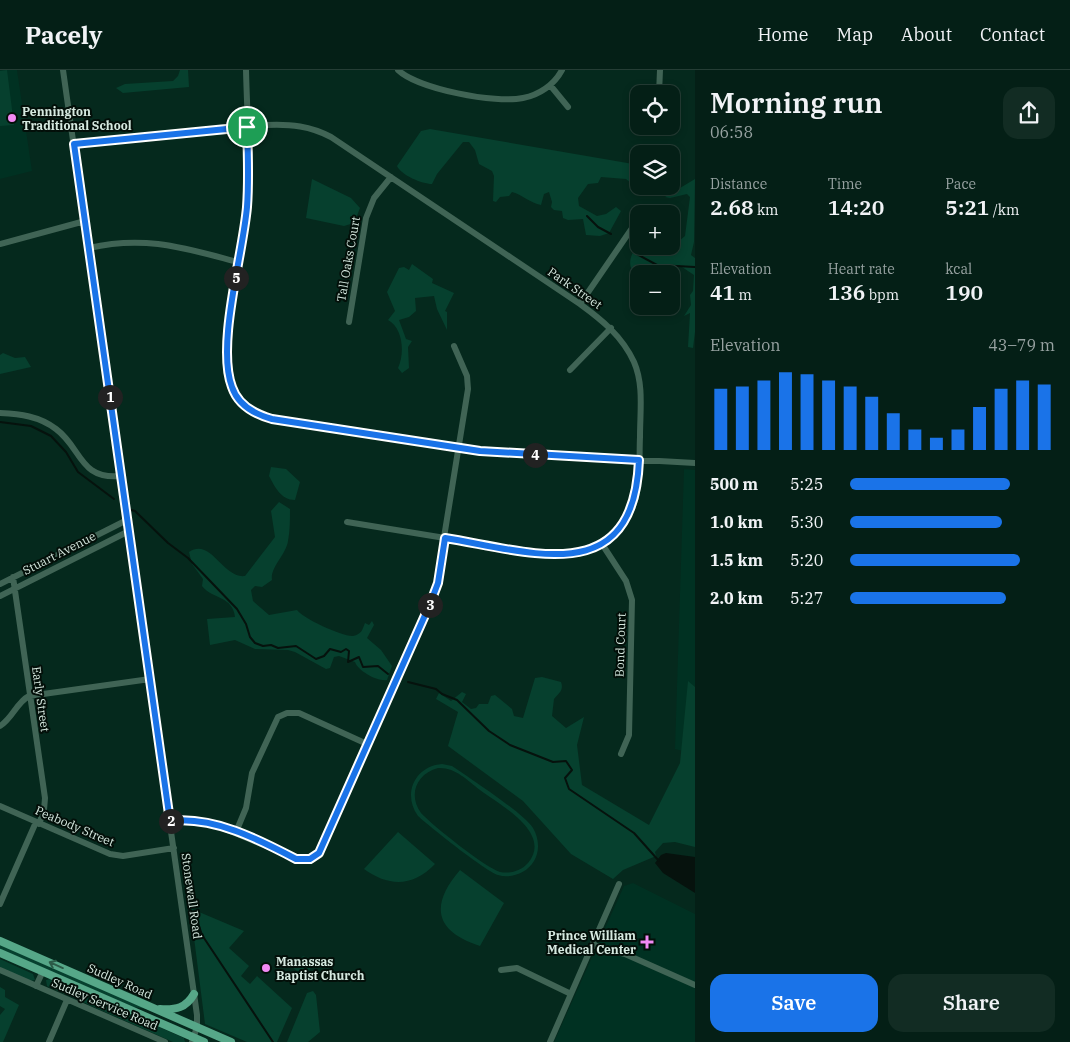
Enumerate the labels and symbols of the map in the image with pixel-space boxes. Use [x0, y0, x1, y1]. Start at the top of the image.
place label: Pennington Traditional School [22, 104, 132, 133]
pin [226, 106, 268, 148]
marker: Pennington Traditional School [6, 112, 18, 124]
street label: Tall Oaks Court [333, 215, 363, 303]
street label: Park Street [545, 264, 605, 312]
pin: 5 [224, 266, 248, 290]
pin: 1 [98, 384, 122, 410]
pin: 4 [522, 442, 548, 468]
street label: Stuart Avenue [20, 528, 98, 578]
pin: 3 [418, 592, 442, 618]
street label: Bond Court [611, 613, 629, 677]
street label: Early Street [29, 665, 53, 733]
street label: Peabody Street [33, 803, 117, 849]
pin: 2 [158, 808, 184, 834]
street label: Stonewall Road [179, 852, 205, 940]
place label: Prince William Medical Center [547, 928, 636, 957]
marker: Prince William Medical Center [640, 935, 654, 949]
place label: Manassas Baptist Church [276, 954, 365, 983]
one-way arrow [49, 960, 64, 970]
street label: Sudley Road [85, 960, 155, 1002]
marker: Manassas Baptist Church [260, 962, 272, 974]
street label: Sudley Service Road [50, 975, 160, 1033]

